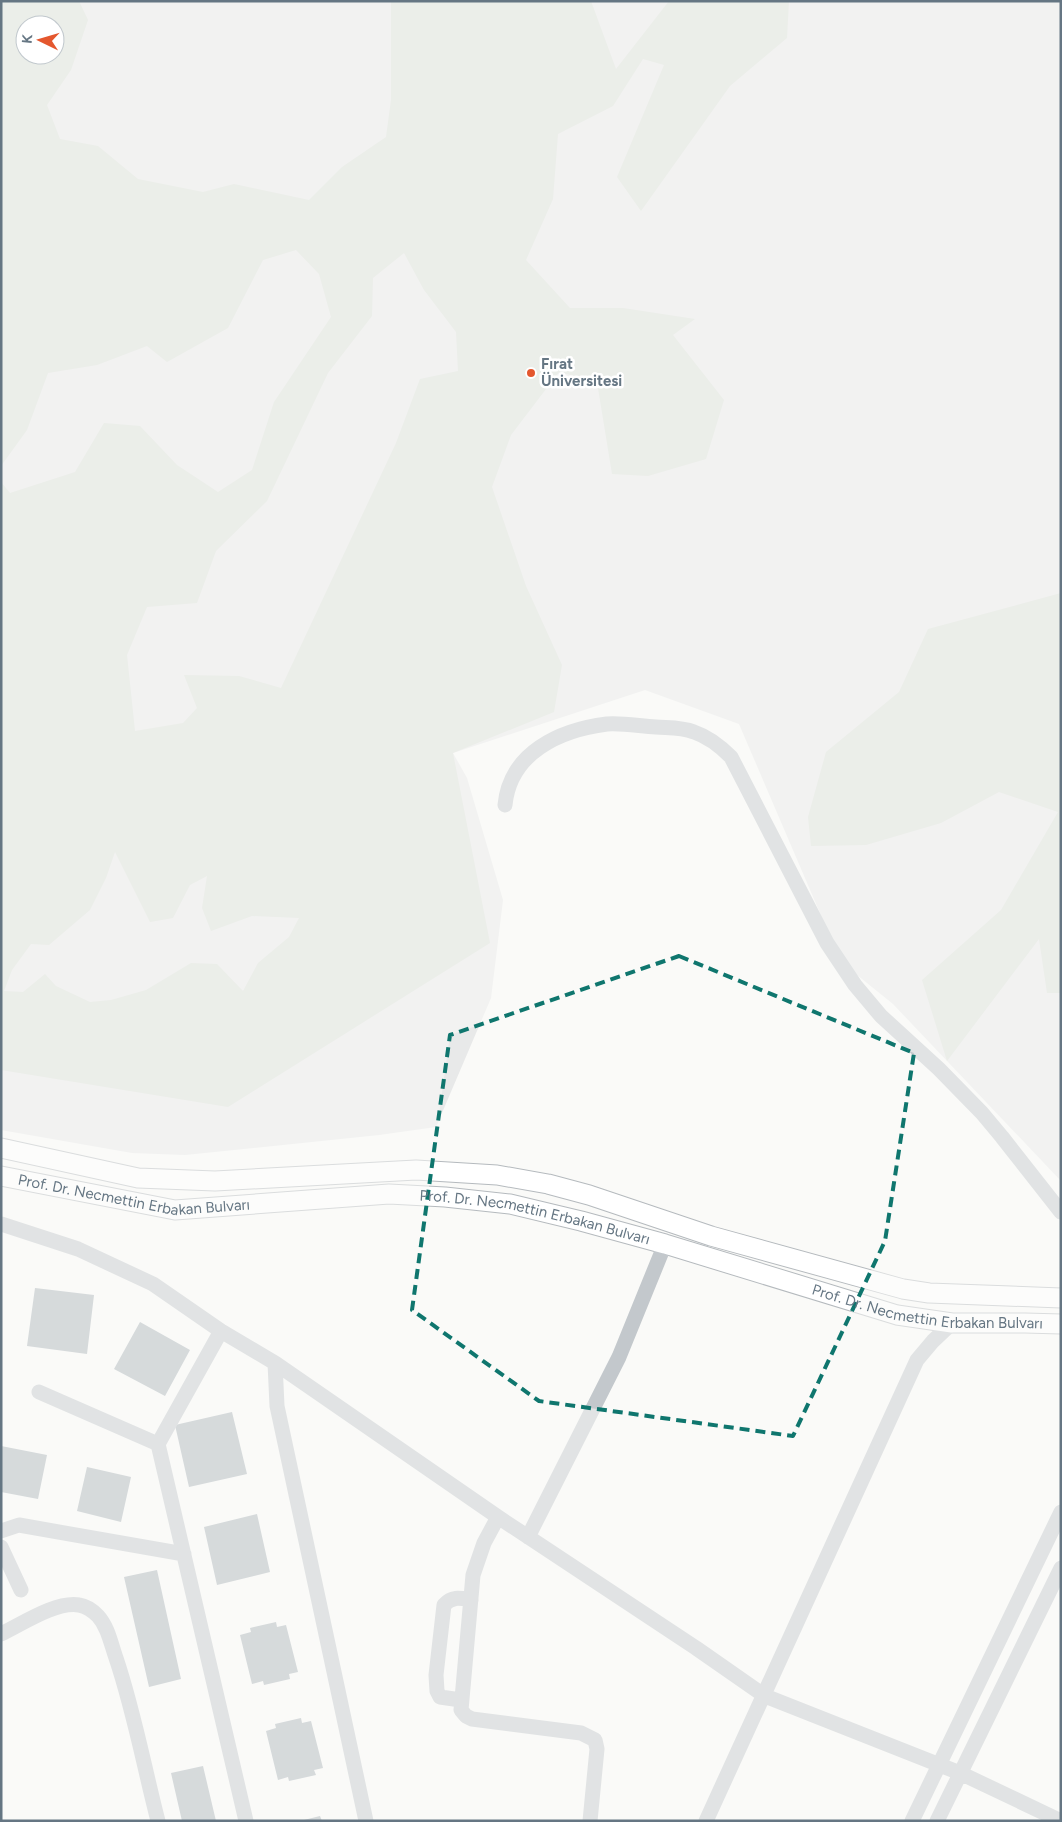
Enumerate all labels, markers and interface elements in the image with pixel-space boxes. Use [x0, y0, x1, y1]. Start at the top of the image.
north arrow [15, 15, 65, 65]
text: K [19, 33, 36, 44]
place label: Fırat Üniversitesi [541, 355, 622, 390]
marker: Fırat Üniversitesi [525, 367, 537, 379]
street label: Prof. Dr. Necmettin Erbakan Bulvarı [16, 1171, 251, 1220]
street label: Prof. Dr. Necmettin Erbakan Bulvarı [419, 1187, 652, 1248]
street label: Prof. Dr. Necmettin Erbakan Bulvarı [810, 1280, 1043, 1332]

